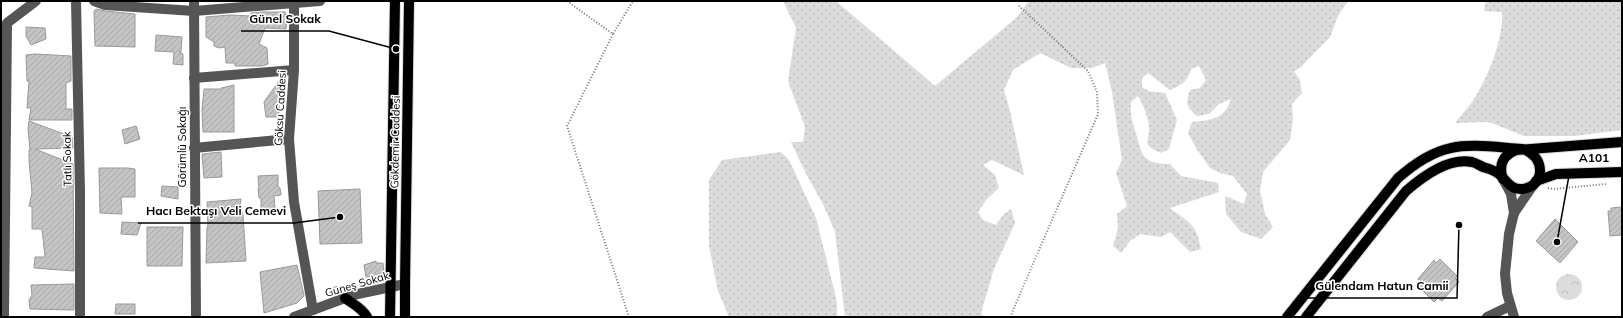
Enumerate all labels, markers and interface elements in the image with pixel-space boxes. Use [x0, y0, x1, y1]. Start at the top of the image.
callout: Günel Sokak [241, 7, 329, 31]
text: Günel Sokak [249, 11, 321, 26]
street label: Göksu Caddesi [271, 70, 289, 146]
street label: Gökdemir Caddesi [387, 95, 403, 189]
street label: Görümlü Sokağı [175, 107, 189, 187]
street label: Tatlı Sokak [60, 131, 74, 187]
callout: A101 [1570, 146, 1617, 170]
text: A101 [1579, 150, 1609, 165]
callout: Hacı Bektaşı Veli Cemevi [138, 199, 294, 223]
text: Hacı Bektaşı Veli Cemevi [146, 203, 286, 218]
street label: Güneş Sokak [323, 268, 391, 300]
callout: Gülendam Hatun Camii [1307, 274, 1457, 298]
text: Gülendam Hatun Camii [1315, 278, 1449, 293]

